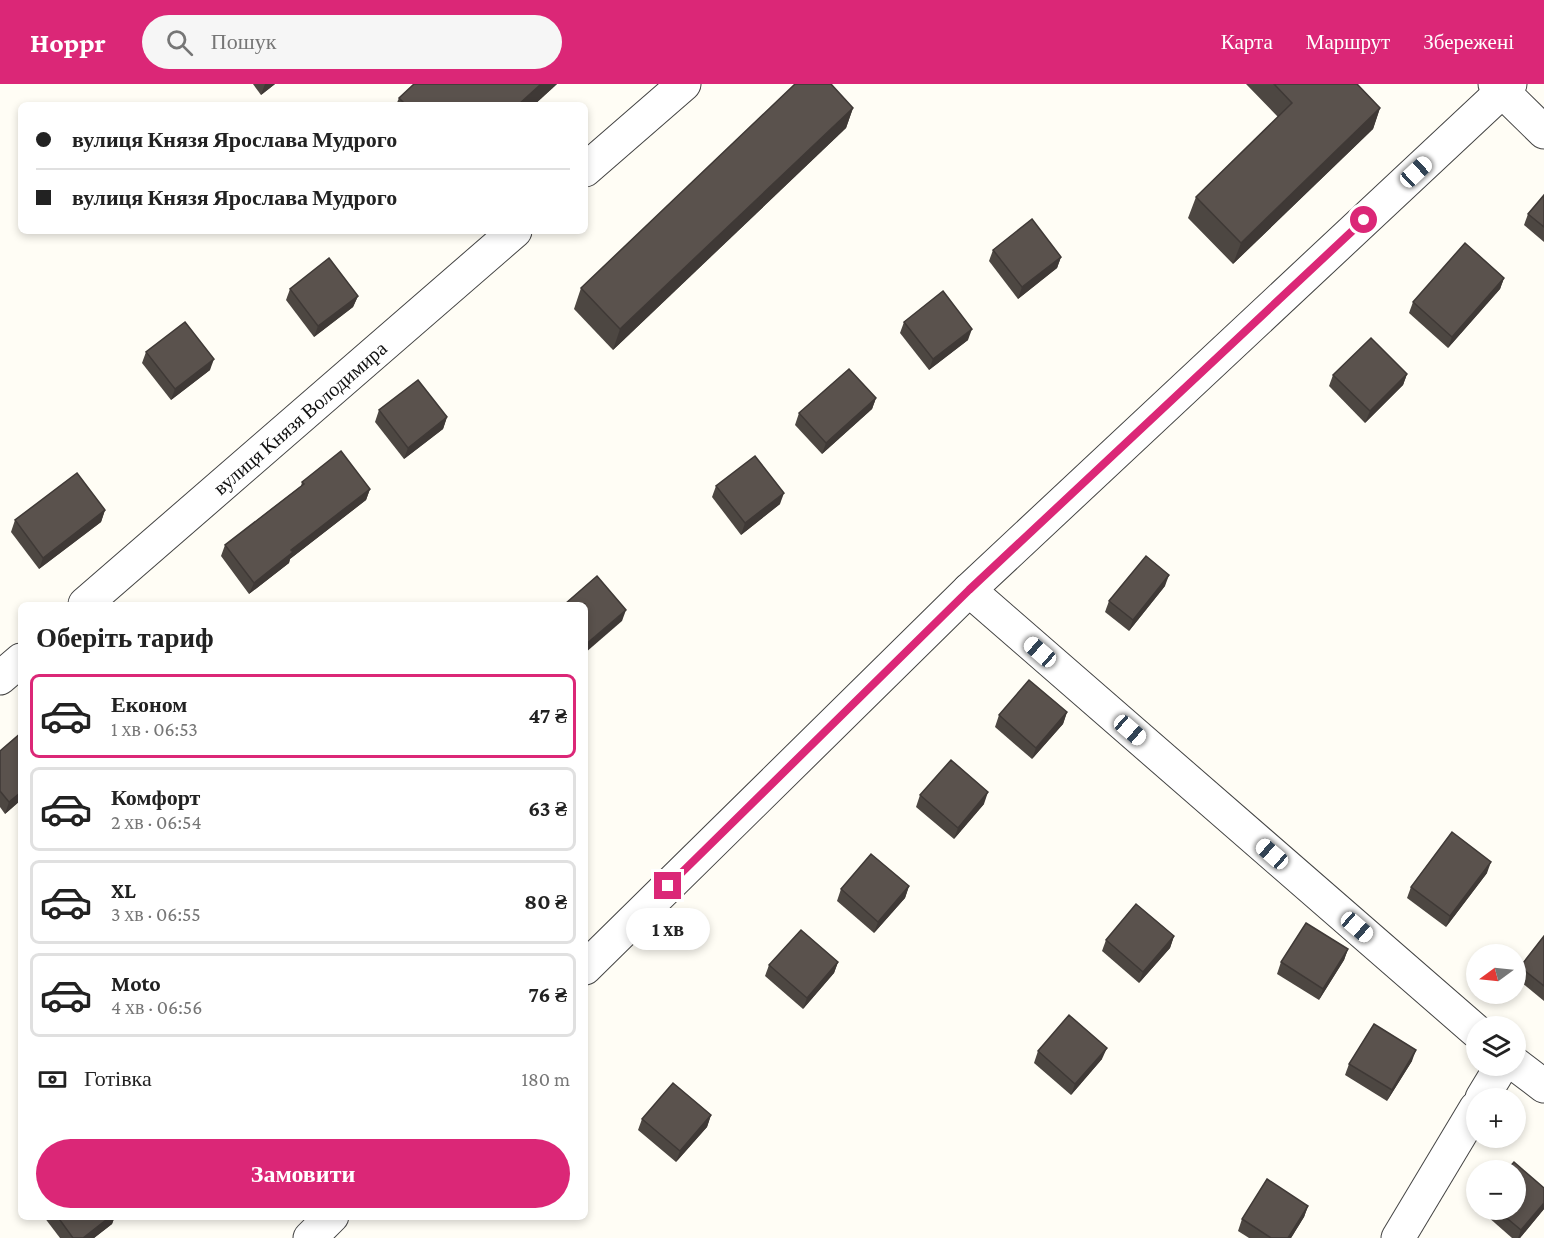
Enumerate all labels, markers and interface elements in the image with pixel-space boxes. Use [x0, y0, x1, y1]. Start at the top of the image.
search box [142, 15, 562, 69]
icon: search [163, 26, 196, 59]
text: Hoppr [30, 27, 106, 58]
text: Пошук [211, 29, 276, 54]
text: Карта [1221, 30, 1273, 54]
text: Маршрут [1306, 30, 1390, 54]
text: Збережені [1423, 30, 1514, 54]
text: вулиця Князя Ярослава Мудрого [72, 127, 397, 152]
car [1397, 153, 1435, 191]
text: вулиця Князя Ярослава Мудрого [72, 185, 397, 210]
route start [1350, 206, 1377, 233]
street label: вулиця Князя Володимира [209, 337, 392, 500]
text: Оберіть тариф [36, 623, 214, 653]
car [1021, 633, 1059, 671]
icon: car [39, 689, 93, 743]
text: Економ [111, 692, 187, 717]
text: 47 ₴ [529, 703, 567, 728]
car [1111, 711, 1149, 749]
text: 1 хв · 06:53 [111, 718, 198, 740]
icon: car [39, 782, 93, 836]
text: Комфорт [111, 785, 200, 810]
text: 63 ₴ [528, 796, 567, 821]
text: 2 хв · 06:54 [111, 811, 202, 833]
car [1253, 835, 1291, 873]
route end [654, 872, 681, 899]
icon: car [39, 875, 93, 929]
text: XL [111, 878, 136, 903]
text: 80 ₴ [524, 889, 567, 914]
text: 3 хв · 06:55 [111, 903, 201, 925]
callout: 1 хв [626, 907, 710, 949]
car [1338, 908, 1376, 946]
text: 1 хв [652, 918, 684, 940]
north arrow [1466, 944, 1526, 1004]
map controls [1466, 944, 1526, 1220]
icon: car [39, 968, 93, 1022]
text: Moto [111, 971, 161, 996]
text: 76 ₴ [528, 982, 567, 1007]
text: 4 хв · 06:56 [111, 996, 202, 1018]
button: layers [1466, 1016, 1526, 1076]
icon: cash [36, 1063, 69, 1096]
text: Готівка [84, 1066, 152, 1091]
text: 180 m [521, 1068, 570, 1090]
button: + [1466, 1088, 1526, 1148]
button: Замовити [36, 1139, 570, 1208]
button: − [1466, 1160, 1526, 1220]

